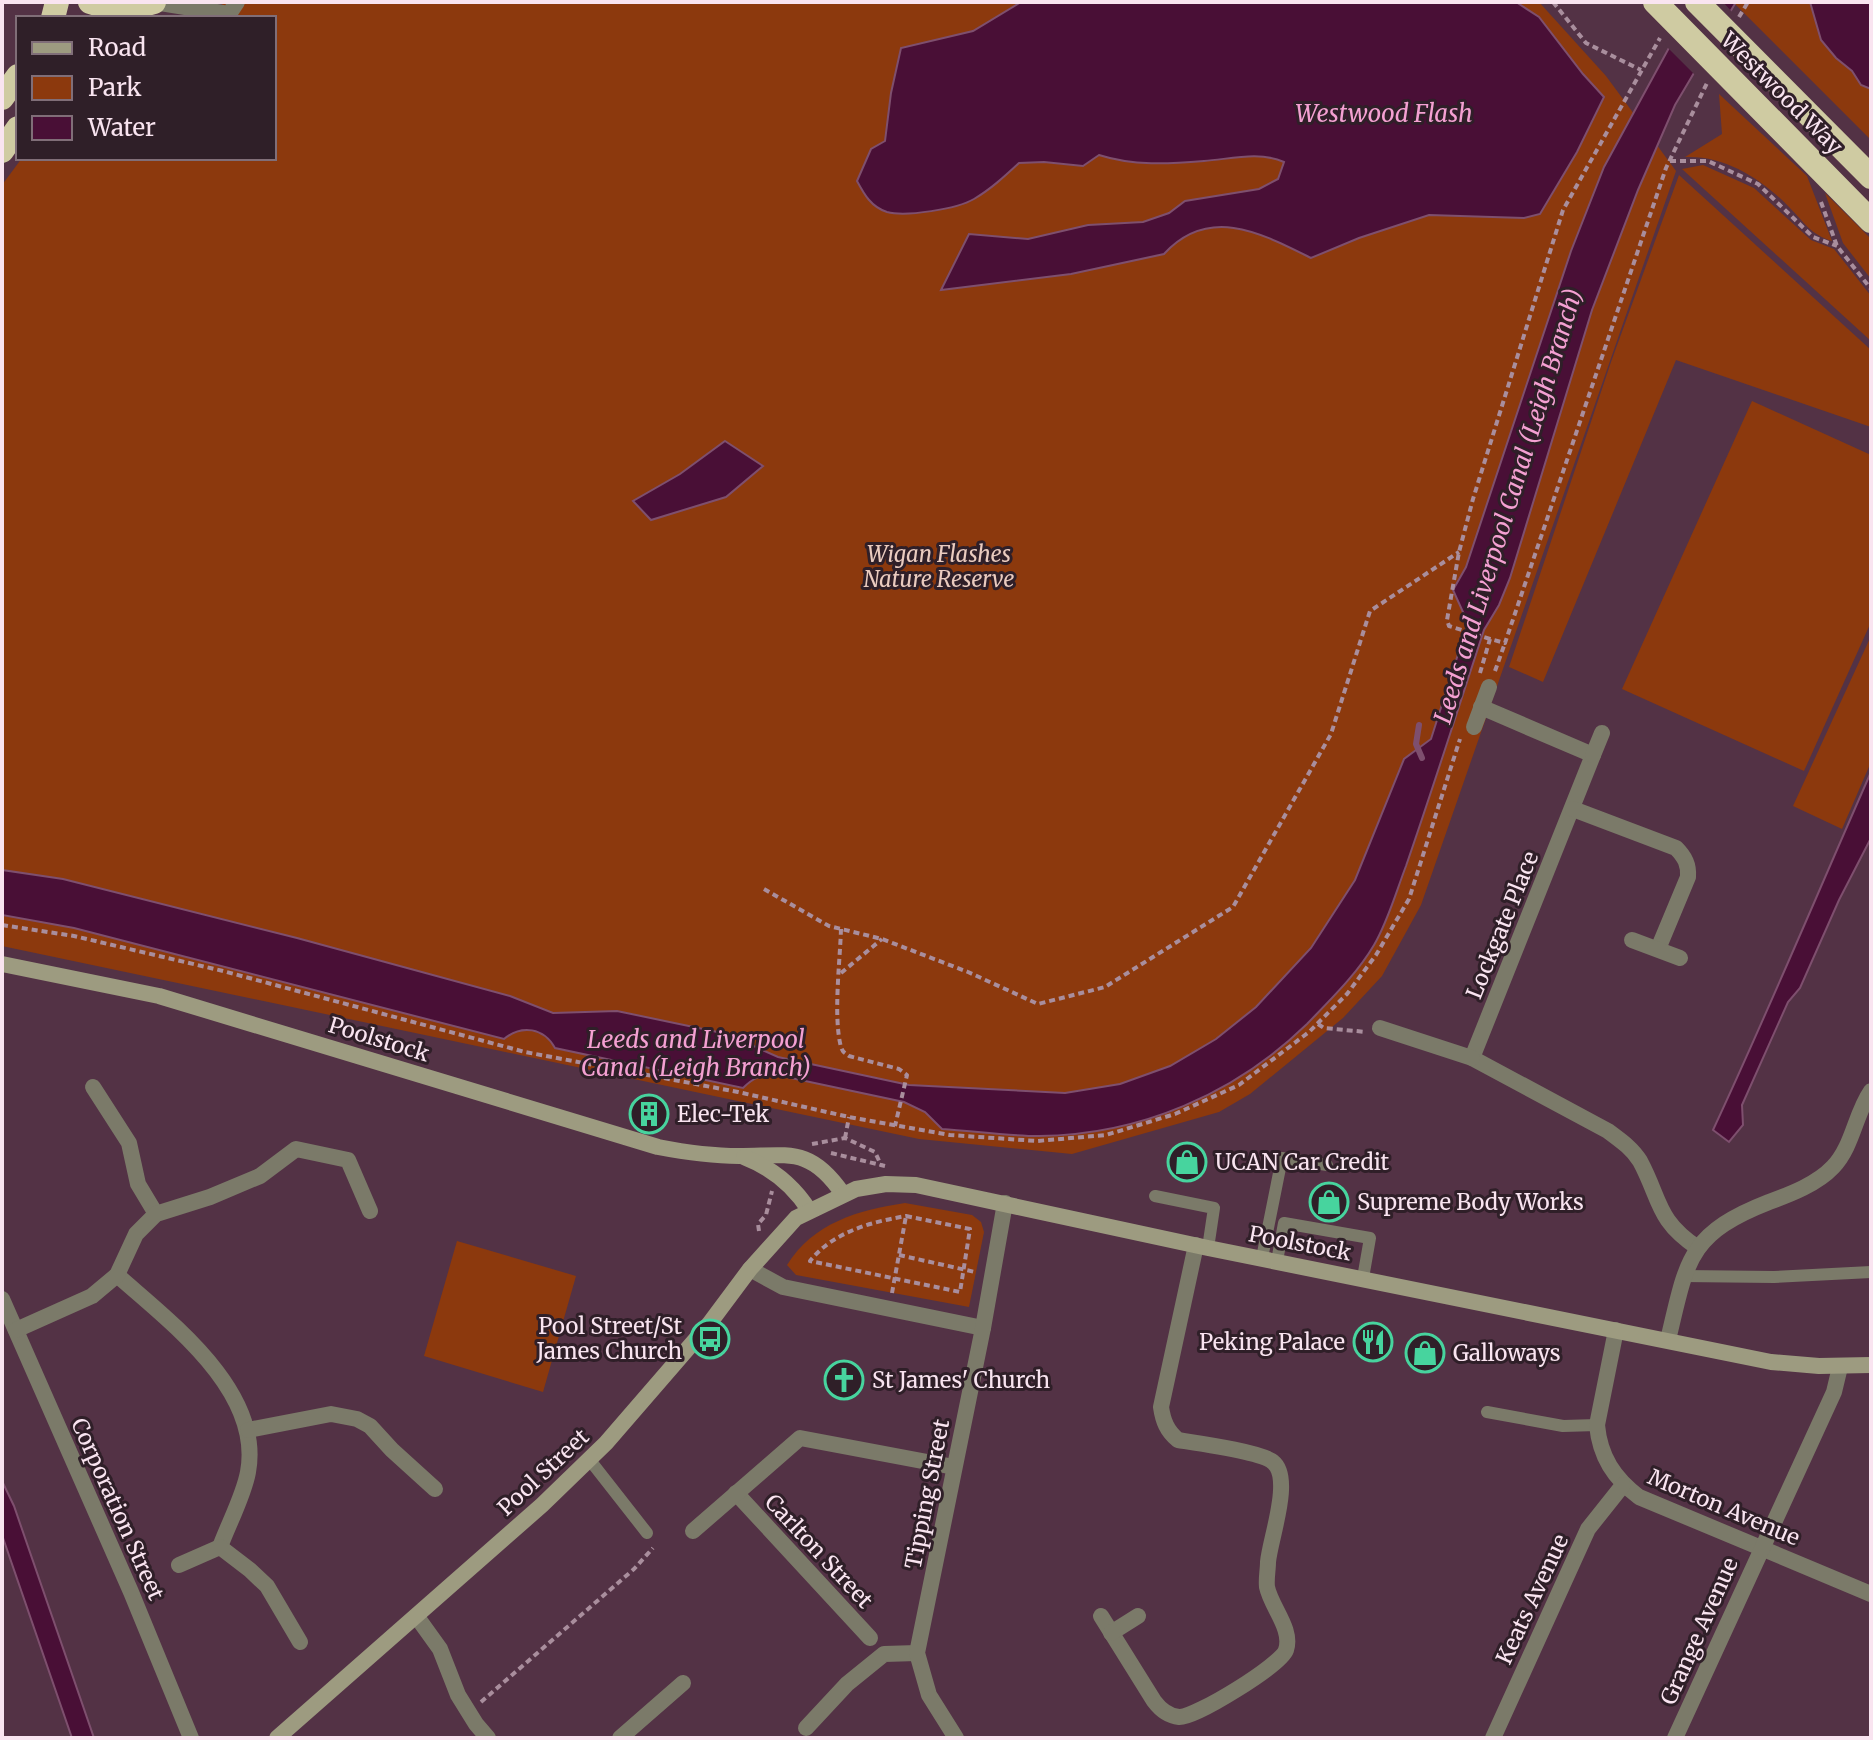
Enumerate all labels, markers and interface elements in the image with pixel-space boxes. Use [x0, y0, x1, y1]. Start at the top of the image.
legend [16, 16, 276, 160]
street label: Westwood Way [1714, 25, 1849, 160]
text: Road [88, 32, 146, 63]
text: Park [88, 72, 142, 103]
water label: Westwood Flash [1295, 98, 1473, 129]
text: Water [87, 112, 156, 143]
water label: Leeds and Liverpool Canal (Leigh Branch) [1427, 285, 1589, 727]
park label: Wigan Flashes Nature Reserve [863, 540, 1015, 593]
street label: Lockgate Place [1460, 847, 1544, 1003]
street label: Poolstock [325, 1010, 433, 1068]
water label: Leeds and Liverpool Canal (Leigh Branch) [581, 1024, 811, 1083]
building icon: Elec-Tek [628, 1093, 670, 1135]
place label: Elec-Tek [677, 1100, 769, 1128]
shop icon: UCAN Car Credit [1166, 1141, 1208, 1183]
place label: UCAN Car Credit [1215, 1148, 1390, 1176]
shop icon: Supreme Body Works [1308, 1181, 1350, 1223]
place label: Supreme Body Works [1357, 1188, 1584, 1216]
street label: Poolstock [1246, 1219, 1354, 1267]
place label: Pool Street/St James Church [536, 1312, 682, 1365]
bus stop icon: Pool Street/St James Church [689, 1318, 731, 1360]
restaurant icon: Peking Palace [1352, 1321, 1394, 1363]
place label: Peking Palace [1199, 1328, 1345, 1356]
shop icon: Galloways [1404, 1332, 1446, 1374]
place label: Galloways [1453, 1339, 1561, 1367]
church icon: St James' Church [823, 1359, 865, 1401]
place label: St James' Church [872, 1366, 1051, 1394]
street label: Corporation Street [65, 1414, 171, 1605]
street label: Tipping Street [899, 1416, 955, 1571]
street label: Pool Street [491, 1422, 595, 1521]
street label: Morton Avenue [1644, 1462, 1804, 1552]
street label: Carlton Street [759, 1488, 879, 1614]
street label: Keats Avenue [1490, 1530, 1574, 1668]
street label: Grange Avenue [1654, 1553, 1744, 1709]

